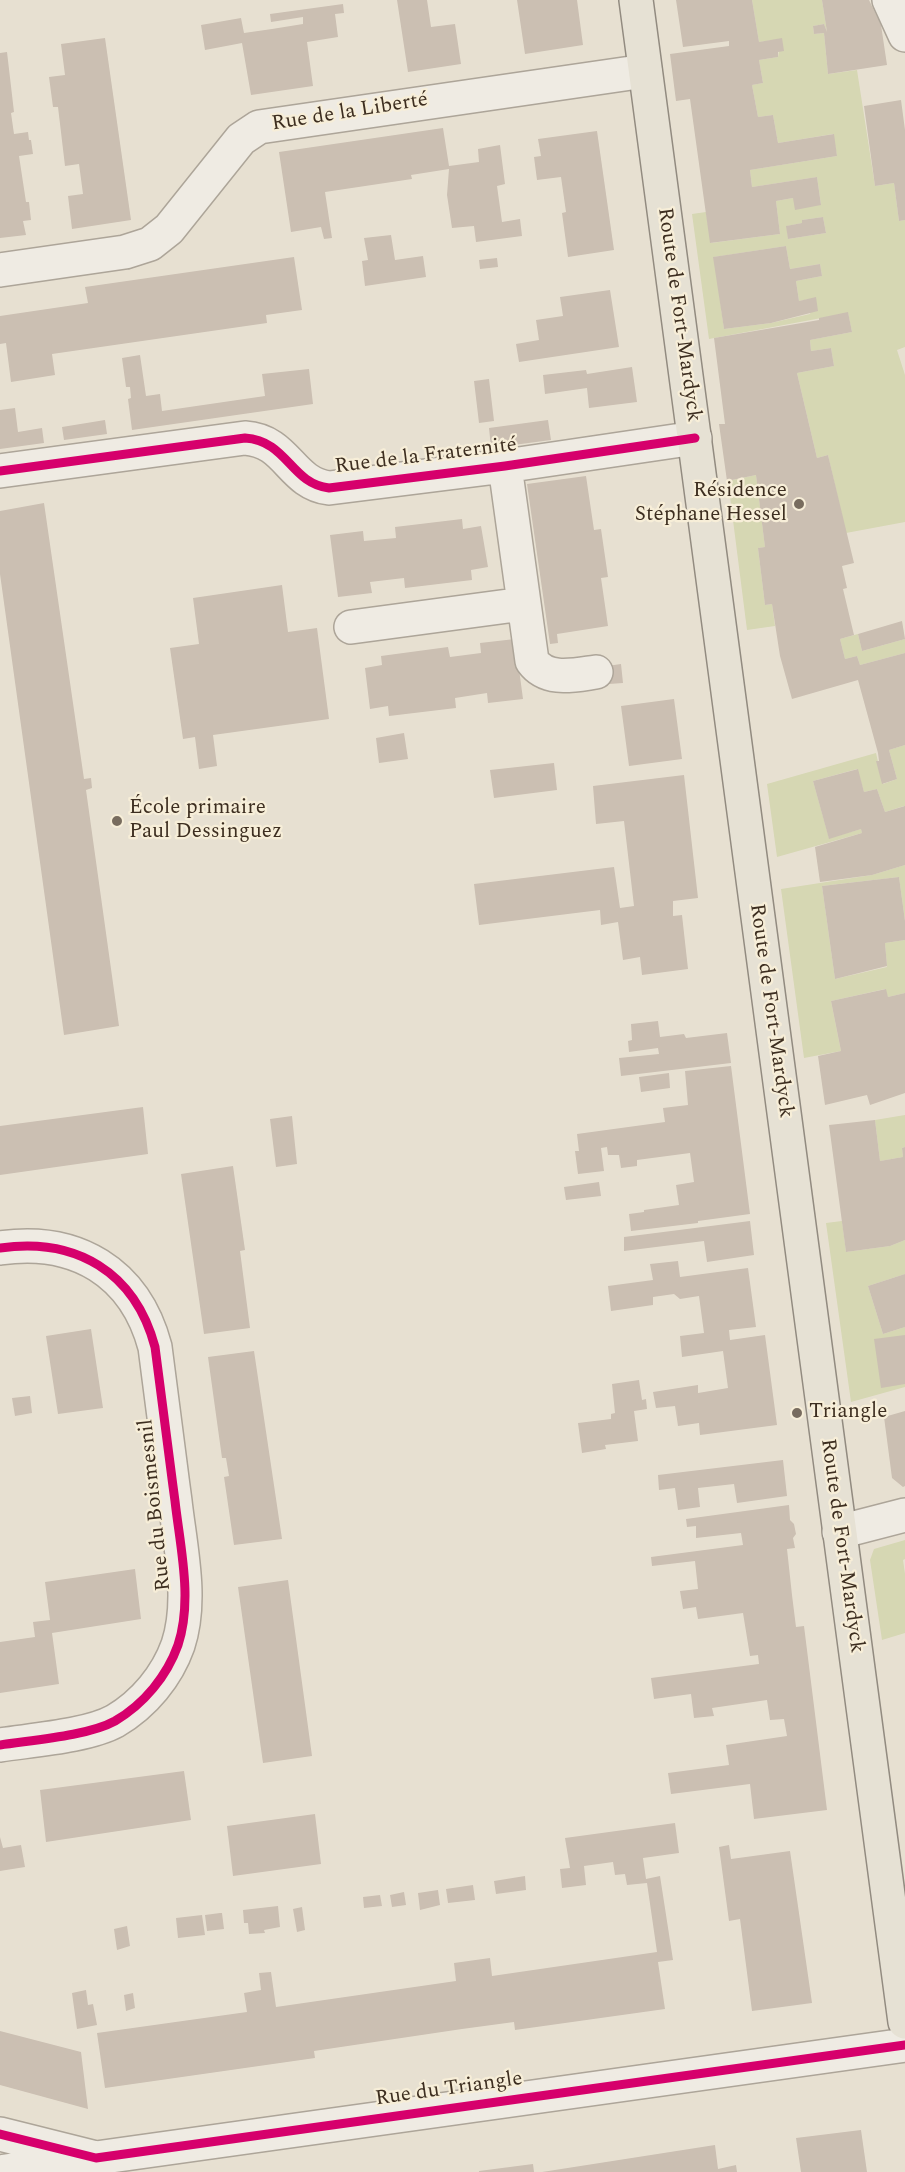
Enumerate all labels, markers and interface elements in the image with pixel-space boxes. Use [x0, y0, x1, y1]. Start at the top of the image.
street label: Rue de la Liberté [270, 88, 430, 138]
street label: Route de Fort-Mardyck [650, 206, 706, 424]
street label: Rue de la Fraternité [334, 433, 518, 481]
place label: Résidence Stéphane Hessel [635, 479, 787, 529]
marker: Résidence Stéphane Hessel [792, 497, 806, 511]
place label: École primaire Paul Dessinguez [129, 796, 282, 846]
marker: École primaire Paul Dessinguez [110, 814, 124, 828]
street label: Route de Fort-Mardyck [742, 902, 798, 1120]
place label: Triangle [809, 1400, 887, 1426]
marker: Triangle [790, 1406, 804, 1420]
street label: Rue du Boismesnil [134, 1418, 178, 1592]
street label: Route de Fort-Mardyck [813, 1437, 869, 1655]
street label: Rue du Triangle [374, 2067, 524, 2113]

